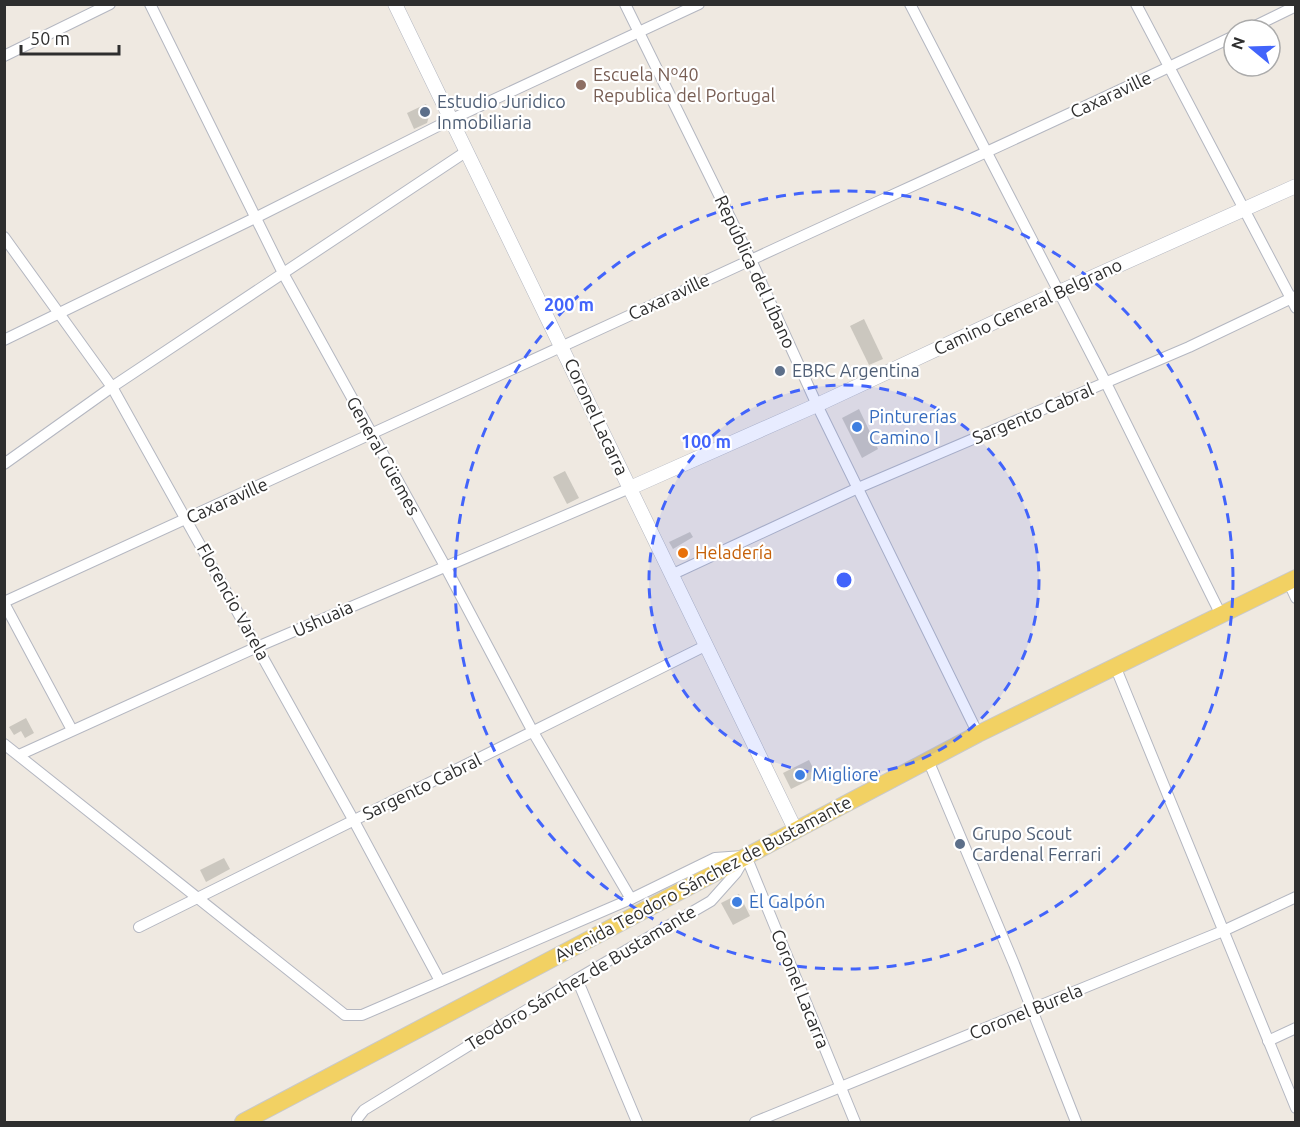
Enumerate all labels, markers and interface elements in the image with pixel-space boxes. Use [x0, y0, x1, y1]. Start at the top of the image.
scale bar [21, 18, 118, 56]
north arrow [1222, 18, 1282, 78]
text: 50 m [30, 28, 70, 48]
text: N [1227, 35, 1248, 52]
place label: Escuela Nº40 Republica del Portugal [593, 64, 775, 105]
street label: Caxaraville [1067, 67, 1154, 122]
marker: Escuela Nº40 Republica del Portugal [574, 78, 588, 92]
place label: Estudio Juridico Inmobiliaria [437, 91, 566, 132]
marker: Estudio Juridico Inmobiliaria [418, 105, 432, 119]
street label: República del Líbano [712, 192, 800, 351]
street label: Camino General Belgrano [930, 254, 1125, 359]
street label: Caxaraville [625, 269, 712, 324]
text: 200 m [544, 294, 594, 314]
street label: Coronel Lacarra [561, 355, 633, 478]
place label: EBRC Argentina [792, 360, 920, 380]
marker: EBRC Argentina [773, 364, 787, 378]
street label: Sargento Cabral [969, 378, 1096, 448]
street label: General Güemes [343, 393, 425, 518]
place label: Pinturerías Camino I [869, 406, 957, 447]
marker: Pinturerías Camino I [850, 420, 864, 434]
text: 100 m [681, 431, 731, 451]
street label: Caxaraville [183, 473, 270, 527]
street label: Florencio Varela [194, 540, 274, 663]
place label: Heladería [695, 542, 772, 562]
marker: Heladería [676, 546, 690, 560]
centre of rings [834, 570, 854, 590]
street label: Ushuaia [289, 596, 356, 640]
street label: Sargento Cabral [359, 749, 484, 823]
place label: Migliore [812, 764, 879, 784]
marker: Migliore [793, 768, 807, 782]
street label: Avenida Teodoro Sánchez de Bustamante [551, 791, 854, 965]
place label: Grupo Scout Cardenal Ferrari [972, 823, 1101, 864]
marker: Grupo Scout Cardenal Ferrari [953, 837, 967, 851]
place label: El Galpón [749, 891, 825, 911]
marker: El Galpón [730, 895, 744, 909]
street label: Teodoro Sánchez de Bustamante [462, 900, 699, 1054]
street label: Coronel Lacarra [768, 926, 834, 1051]
street label: Coronel Burela [966, 979, 1085, 1043]

